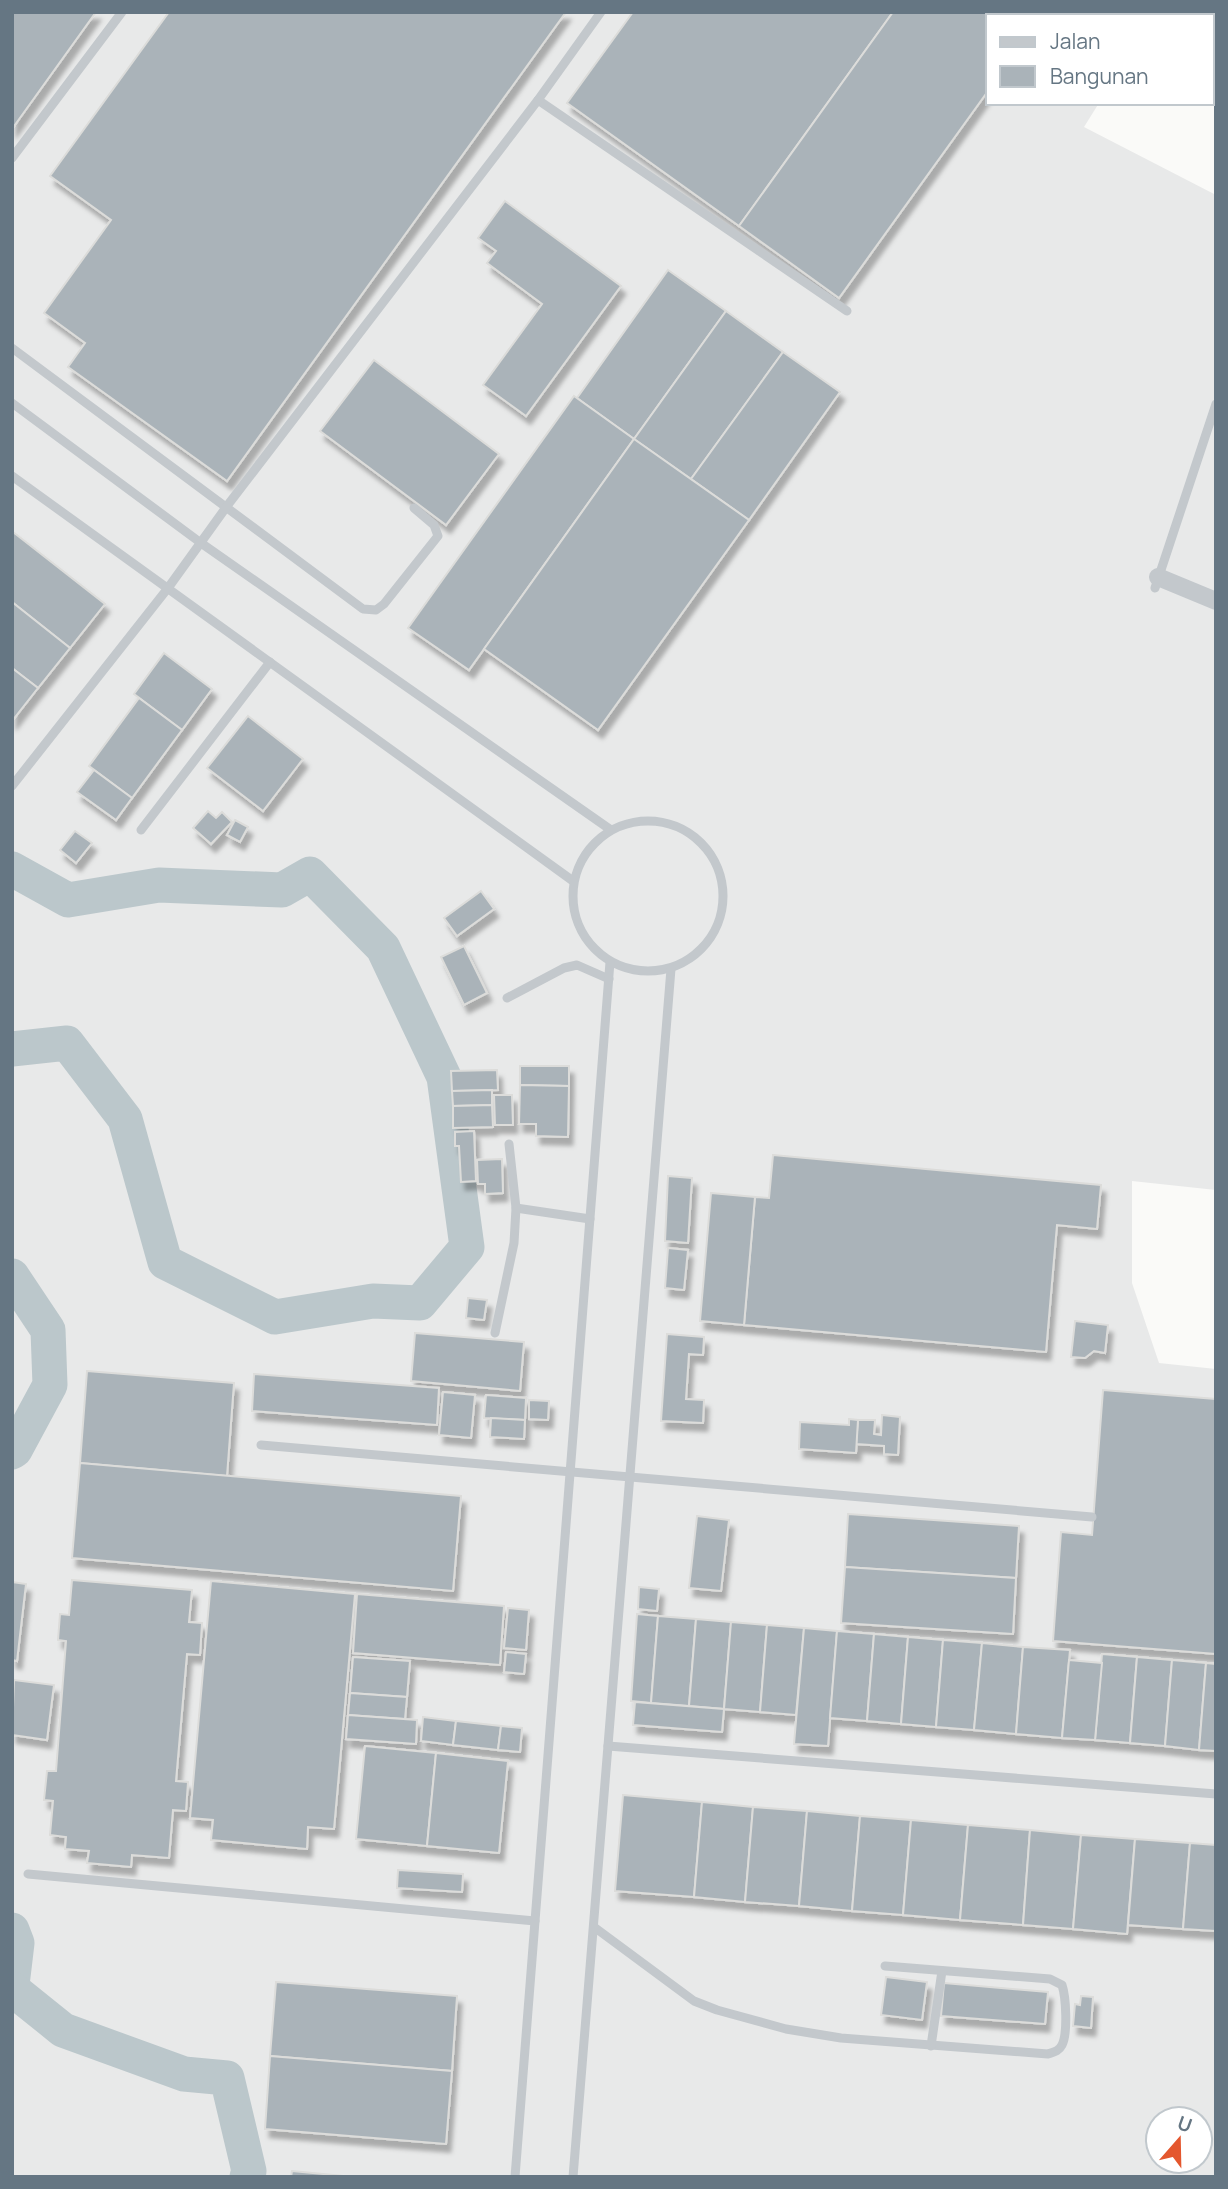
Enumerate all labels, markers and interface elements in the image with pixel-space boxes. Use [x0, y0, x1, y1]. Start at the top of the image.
legend [986, 14, 1214, 105]
text: Jalan [1050, 27, 1100, 55]
text: Bangunan [1050, 62, 1149, 90]
north arrow [1144, 2105, 1214, 2175]
text: U [1174, 2109, 1196, 2139]

